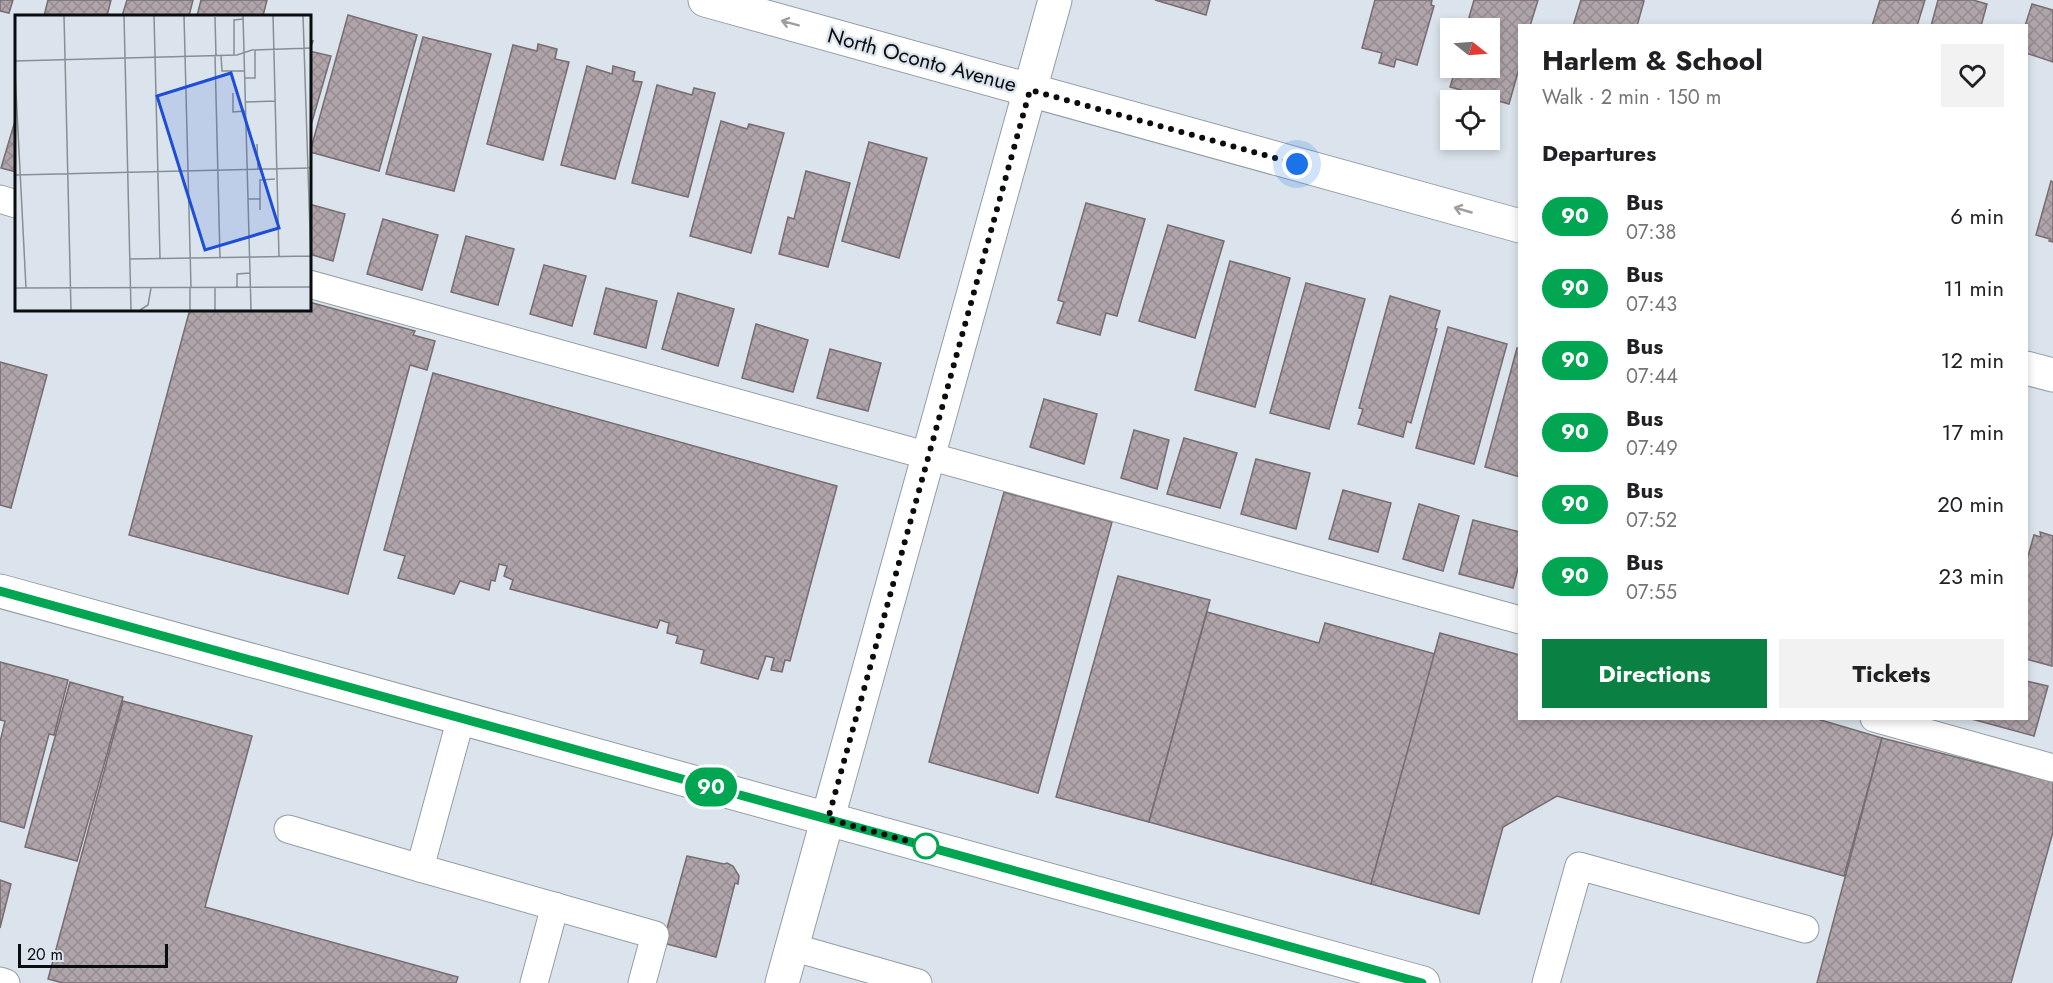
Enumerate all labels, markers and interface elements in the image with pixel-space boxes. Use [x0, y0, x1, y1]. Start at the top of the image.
inset map [15, 15, 310, 310]
one-way arrow [781, 17, 800, 29]
north arrow [1440, 18, 1500, 78]
map controls [1440, 18, 1500, 150]
street label: North Oconto Avenue [824, 20, 1020, 100]
text: Harlem & School [1542, 40, 1763, 81]
button: heart [1941, 44, 2004, 107]
text: Walk · 2 min · 150 m [1542, 83, 1721, 112]
button: locate [1440, 90, 1500, 150]
text: Departures [1542, 137, 1656, 169]
your location [1282, 149, 1312, 179]
text: Bus [1626, 186, 1663, 218]
text: 6 min [1950, 200, 2004, 232]
text: 90 [1561, 201, 1589, 231]
one-way arrow [1454, 204, 1473, 216]
text: 07:38 [1626, 218, 1676, 247]
text: Bus [1626, 258, 1663, 290]
text: 11 min [1943, 272, 2004, 304]
text: 90 [1561, 273, 1589, 303]
text: 07:43 [1626, 290, 1677, 319]
text: Bus [1626, 330, 1663, 362]
text: 12 min [1941, 344, 2004, 376]
text: 90 [1561, 345, 1589, 375]
text: 07:44 [1626, 362, 1678, 391]
text: Bus [1626, 402, 1663, 434]
text: 17 min [1942, 416, 2004, 448]
text: 90 [1561, 417, 1589, 447]
text: 07:49 [1626, 434, 1678, 463]
text: Bus [1626, 474, 1663, 506]
text: 20 min [1937, 488, 2004, 520]
text: 90 [1561, 489, 1589, 519]
text: 07:52 [1626, 506, 1677, 535]
text: Bus [1626, 546, 1663, 578]
text: 23 min [1938, 560, 2004, 592]
text: 90 [1561, 561, 1589, 591]
text: 07:55 [1626, 578, 1677, 607]
button: Directions [1542, 639, 1767, 708]
button: Tickets [1779, 639, 2004, 708]
line badge: 90 [684, 768, 738, 806]
text: 90 [697, 772, 725, 802]
unlabelled marker [913, 833, 939, 859]
scale bar [18, 941, 168, 968]
text: 20 m [27, 943, 63, 966]

